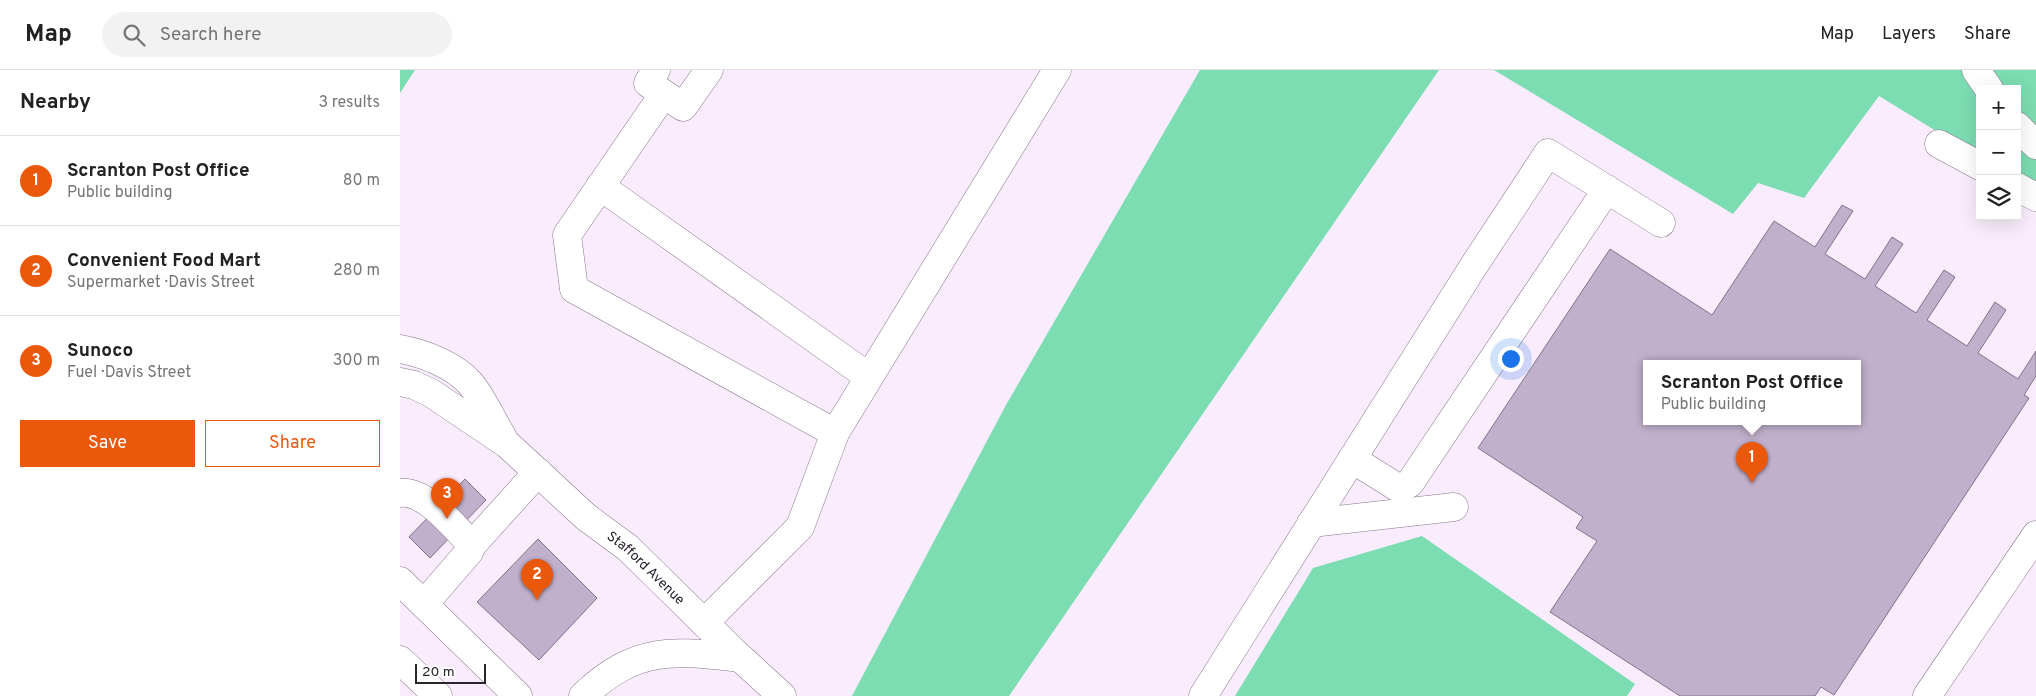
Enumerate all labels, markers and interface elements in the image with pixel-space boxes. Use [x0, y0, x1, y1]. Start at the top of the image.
search box [102, 12, 452, 57]
text: Map [25, 20, 72, 50]
icon: search [120, 21, 148, 49]
text: Search here [160, 23, 261, 47]
text: Map [1820, 23, 1854, 46]
text: Layers [1882, 23, 1936, 46]
text: Share [1964, 23, 2011, 46]
map controls [1976, 85, 2021, 220]
button: + [1976, 85, 2021, 130]
text: Nearby [20, 89, 91, 116]
text: 3 results [318, 93, 380, 113]
button: − [1976, 130, 2021, 175]
text: Scranton Post Office [67, 159, 250, 183]
text: 1 [33, 171, 39, 191]
text: 80 m [343, 171, 380, 191]
button: layers [1976, 175, 2021, 220]
text: Public building [67, 183, 172, 203]
text: Convenient Food Mart [67, 249, 261, 273]
text: 2 [31, 261, 41, 281]
text: 280 m [333, 261, 380, 281]
text: Supermarket · Davis Street [67, 273, 255, 293]
text: Sunoco [67, 339, 133, 363]
your location [1498, 346, 1524, 372]
text: 3 [31, 351, 41, 371]
text: 300 m [333, 351, 380, 371]
popup [1643, 360, 1861, 425]
text: Fuel · Davis Street [67, 363, 191, 383]
text: Scranton Post Office [1661, 371, 1843, 395]
text: Public building [1661, 395, 1766, 415]
button: Save [20, 420, 195, 467]
button: Share [205, 420, 380, 467]
pin: 1 [1736, 442, 1768, 483]
pin: 3 [431, 478, 463, 519]
street label: Stafford Avenue [603, 528, 688, 609]
pin: 2 [521, 559, 553, 600]
scale bar [415, 661, 486, 684]
text: 20 m [422, 664, 455, 681]

